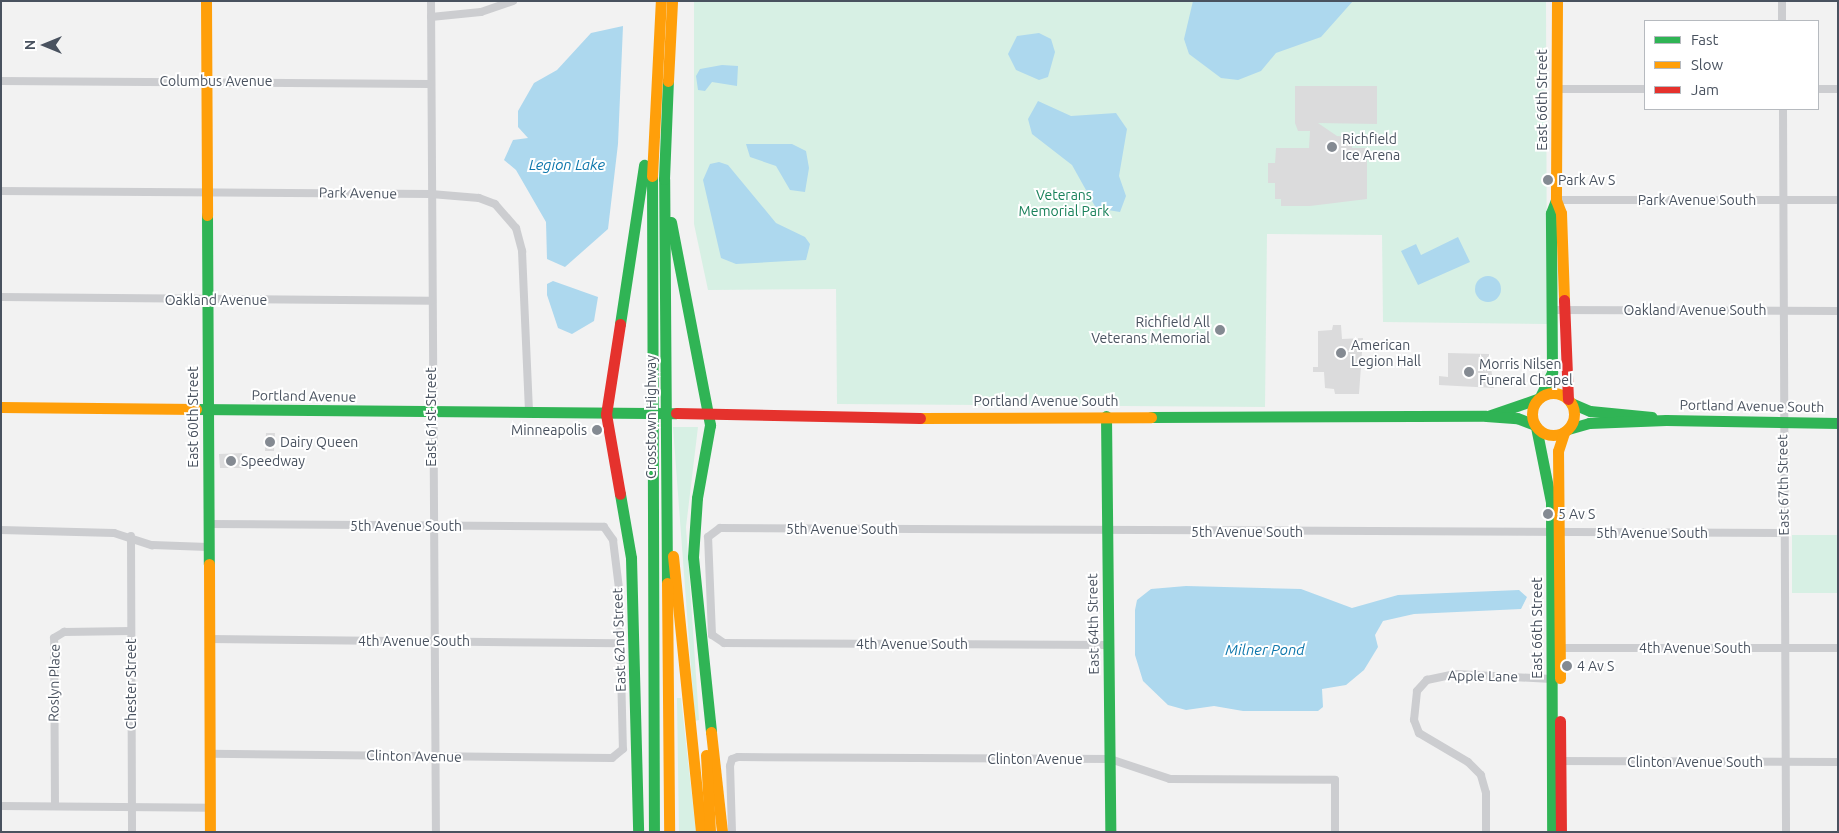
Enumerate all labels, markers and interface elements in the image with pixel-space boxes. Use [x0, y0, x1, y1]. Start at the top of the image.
north arrow [20, 20, 70, 70]
legend [1644, 20, 1819, 110]
text: Fast [1691, 31, 1718, 48]
text: N [22, 40, 38, 50]
street label: East 66th Street [1534, 49, 1550, 151]
text: Slow [1691, 56, 1723, 73]
street label: Columbus Avenue [159, 73, 273, 89]
text: Jam [1691, 81, 1719, 98]
place label: Richfield Ice Arena [1342, 131, 1400, 164]
marker: Richfield Ice Arena [1326, 141, 1338, 153]
water label: Legion Lake [529, 156, 605, 174]
place label: Park Av S [1558, 172, 1615, 188]
marker: Park Av S [1542, 174, 1554, 186]
street label: Park Avenue [319, 184, 397, 202]
park label: Veterans Memorial Park [1019, 187, 1109, 220]
street label: Park Avenue South [1638, 192, 1756, 208]
street label: Oakland Avenue [165, 292, 267, 308]
street label: Oakland Avenue South [1624, 302, 1766, 318]
place label: Richfield All Veterans Memorial [1091, 314, 1210, 347]
marker: Richfield All Veterans Memorial [1214, 324, 1226, 336]
place label: American Legion Hall [1351, 337, 1421, 370]
marker: American Legion Hall [1335, 347, 1347, 359]
street label: Crosstown Highway [643, 355, 659, 479]
place label: Morris Nilsen Funeral Chapel [1479, 356, 1573, 388]
street label: East 60th Street [185, 366, 201, 468]
marker: Morris Nilsen Funeral Chapel [1463, 366, 1475, 378]
street label: East 61st Street [423, 367, 439, 467]
street label: Portland Avenue [252, 387, 356, 405]
street label: Portland Avenue South [974, 393, 1118, 409]
street label: Portland Avenue South [1679, 396, 1825, 416]
place label: Minneapolis [511, 422, 587, 438]
marker: Minneapolis [591, 424, 603, 436]
place label: Dairy Queen [280, 434, 358, 450]
street label: East 67th Street [1774, 434, 1792, 536]
marker: Dairy Queen [264, 436, 276, 448]
place label: Speedway [241, 453, 305, 469]
marker: Speedway [225, 455, 237, 467]
place label: 5 Av S [1558, 506, 1595, 522]
marker: 5 Av S [1542, 508, 1554, 520]
street label: 5th Avenue South [350, 518, 462, 534]
street label: 5th Avenue South [786, 521, 898, 537]
street label: 5th Avenue South [1191, 524, 1303, 540]
street label: 5th Avenue South [1596, 525, 1708, 541]
street label: East 64th Street [1084, 573, 1102, 675]
street label: East 66th Street [1529, 577, 1545, 679]
street label: East 62nd Street [609, 588, 629, 692]
street label: 4th Avenue South [358, 633, 470, 649]
street label: 4th Avenue South [856, 636, 968, 652]
street label: Chester Street [123, 638, 139, 730]
street label: 4th Avenue South [1639, 640, 1751, 656]
water label: Milner Pond [1225, 641, 1305, 659]
street label: Roslyn Place [45, 644, 63, 722]
place label: 4 Av S [1577, 658, 1614, 674]
marker: 4 Av S [1561, 660, 1573, 672]
street label: Apple Lane [1448, 667, 1518, 685]
street label: Clinton Avenue [366, 747, 462, 765]
street label: Clinton Avenue [987, 751, 1083, 767]
street label: Clinton Avenue South [1627, 754, 1763, 770]

